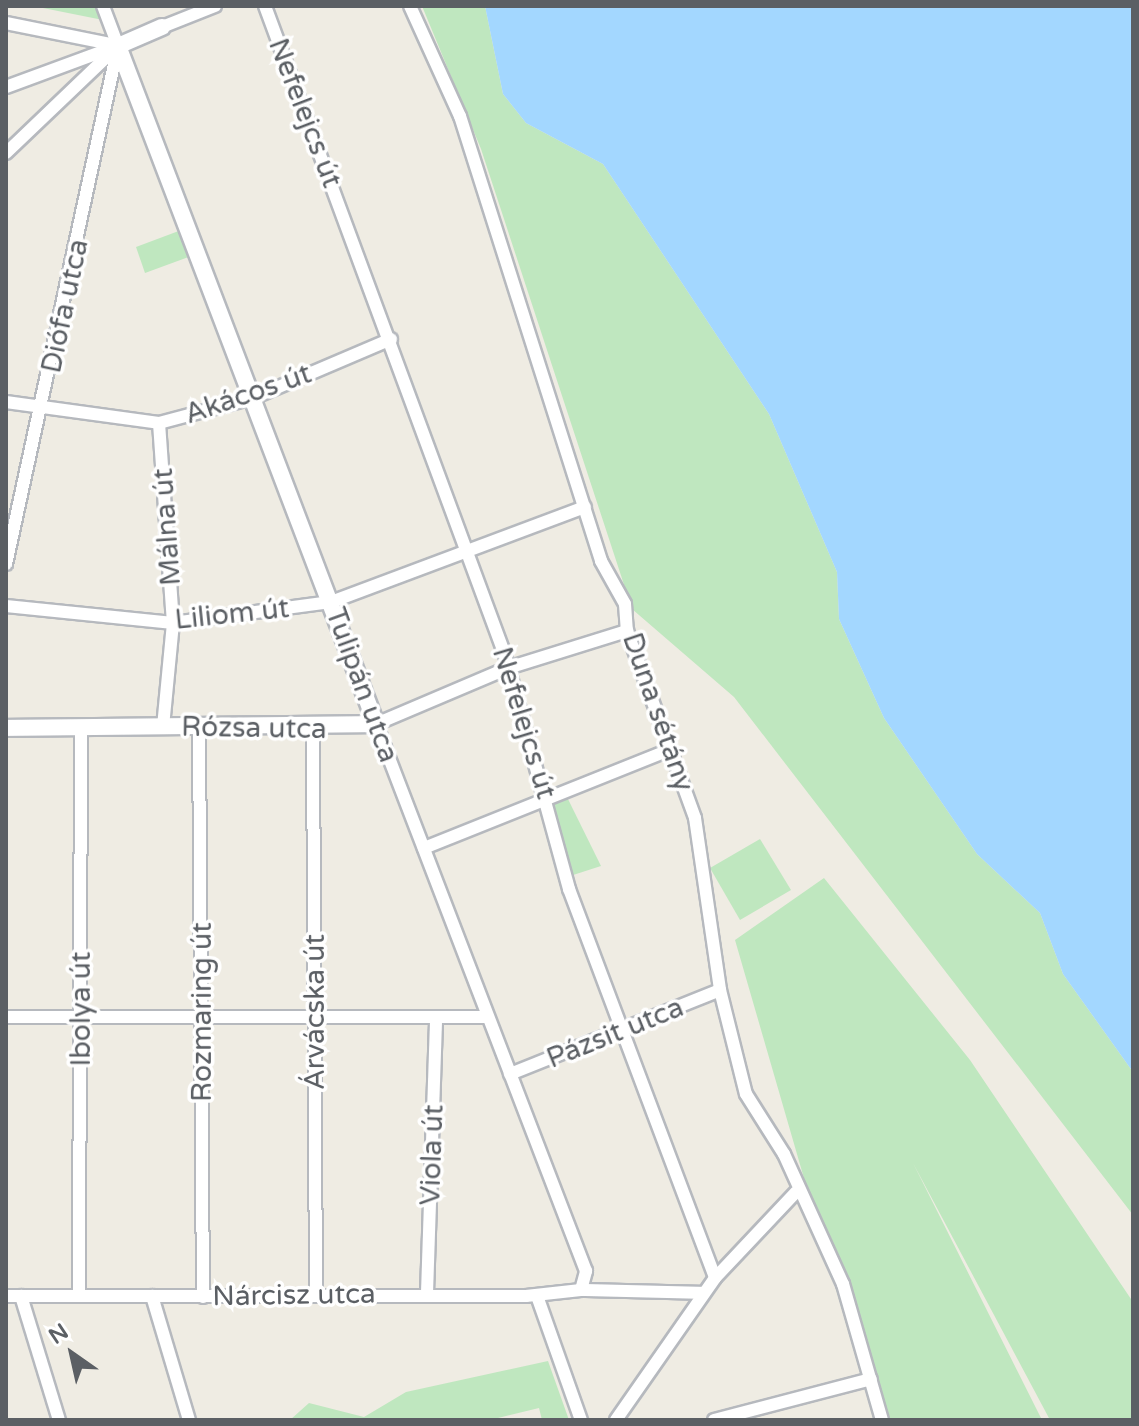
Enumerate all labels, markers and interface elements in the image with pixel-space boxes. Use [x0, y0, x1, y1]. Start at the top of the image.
street label: Nefelejcs út [261, 34, 349, 192]
street label: Diófa utca [34, 236, 96, 376]
street label: Akácos út [180, 357, 316, 431]
street label: Málna út [146, 467, 188, 587]
street label: Liliom út [173, 591, 291, 637]
street label: Tulipán utca [318, 603, 406, 767]
street label: Duna sétány [615, 628, 701, 796]
street label: Nefelejcs út [485, 643, 563, 803]
street label: Rózsa utca [181, 710, 327, 746]
street label: Rozmaring út [185, 922, 219, 1102]
street label: Árvácska út [298, 934, 332, 1090]
street label: Ibolya út [64, 952, 98, 1066]
street label: Pázsit utca [542, 990, 688, 1076]
street label: Viola út [413, 1104, 451, 1206]
street label: Nárcisz utca [212, 1277, 376, 1313]
north arrow [32, 1314, 112, 1394]
text: N [44, 1318, 73, 1350]

